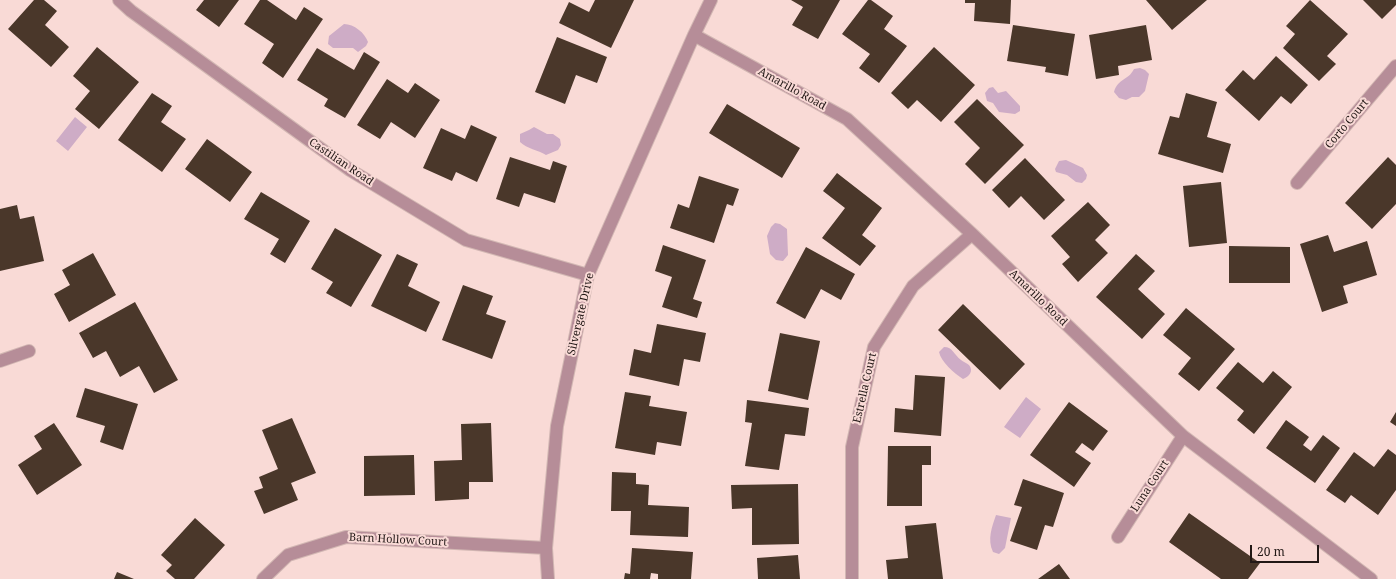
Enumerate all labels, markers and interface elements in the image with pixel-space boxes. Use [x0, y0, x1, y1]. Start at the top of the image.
street label: Amarillo Road [756, 65, 828, 113]
street label: Corto Court [1322, 97, 1372, 151]
street label: Castilian Road [306, 136, 376, 188]
street label: Amarillo Road [1006, 267, 1070, 329]
street label: Silvergate Drive [565, 272, 597, 356]
street label: Estrella Court [850, 352, 880, 424]
street label: Luna Court [1128, 458, 1172, 514]
street label: Barn Hollow Court [349, 531, 447, 549]
scale bar [1252, 537, 1321, 563]
text: 20 m [1257, 543, 1285, 560]

